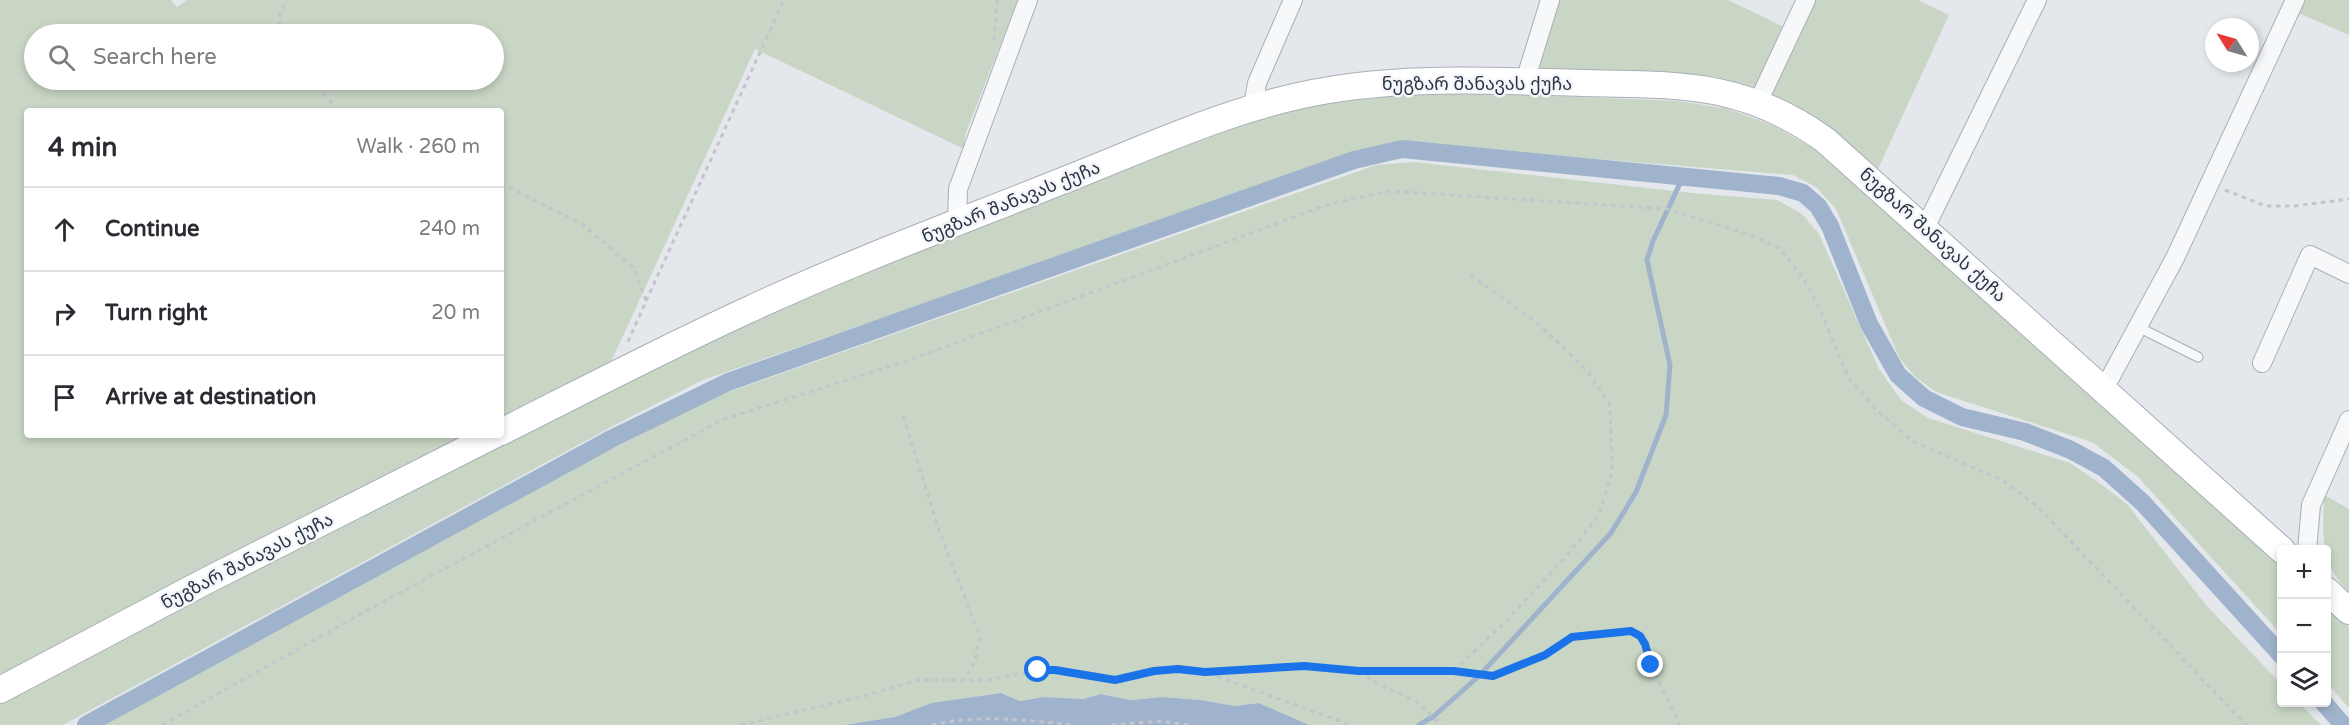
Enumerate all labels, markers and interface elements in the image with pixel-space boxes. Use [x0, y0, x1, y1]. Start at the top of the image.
north arrow [2205, 18, 2259, 72]
search box [24, 24, 504, 90]
icon: search [45, 41, 78, 74]
text: Search here [93, 44, 217, 70]
street label: ნუგზარ შანავას ქუჩა [1382, 73, 1572, 95]
text: 4 min [48, 132, 117, 163]
text: Walk · 260 m [357, 135, 480, 159]
street label: ნუგზარ შანავას ქუჩა [919, 156, 1103, 248]
street label: ნუგზარ შანავას ქუჩა [1855, 163, 2011, 307]
icon: ahead [48, 213, 81, 246]
text: Continue [105, 216, 200, 242]
text: 240 m [419, 217, 480, 241]
icon: right [48, 297, 81, 330]
text: Turn right [105, 300, 207, 326]
text: 20 m [431, 301, 480, 325]
icon: arrive [48, 381, 81, 414]
text: Arrive at destination [105, 384, 316, 410]
street label: ნუგზარ შანავას ქუჩა [157, 508, 337, 614]
map controls [2277, 545, 2331, 707]
button: + [2277, 545, 2331, 599]
button: − [2277, 599, 2331, 653]
route end [1637, 651, 1663, 677]
button: layers [2277, 653, 2331, 707]
route start [1024, 656, 1050, 682]

